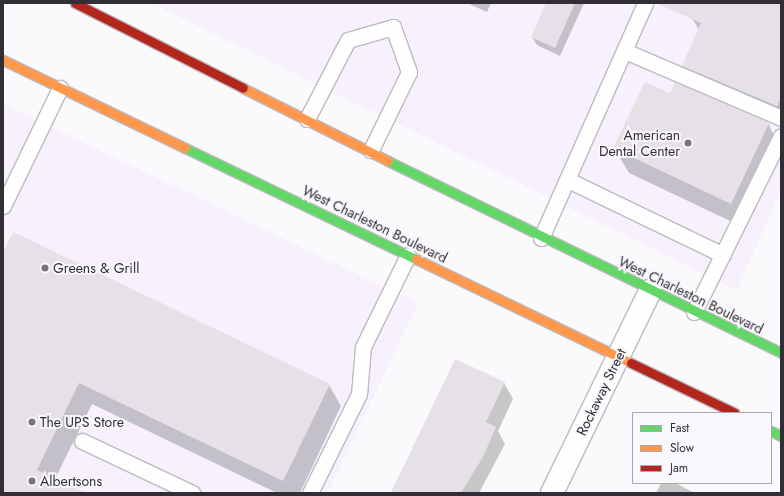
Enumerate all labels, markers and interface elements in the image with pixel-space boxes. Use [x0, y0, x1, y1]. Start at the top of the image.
place label: American Dental Center [599, 127, 680, 160]
marker: American Dental Center [683, 138, 693, 148]
street label: West Charleston Boulevard [300, 182, 450, 266]
street label: West Charleston Boulevard [616, 253, 766, 337]
place label: Greens & Grill [53, 260, 139, 276]
marker: Greens & Grill [40, 263, 50, 273]
street label: Rockaway Street [573, 346, 629, 438]
legend [632, 412, 772, 484]
place label: The UPS Store [40, 414, 124, 430]
marker: The UPS Store [27, 417, 37, 427]
text: Fast [670, 419, 689, 437]
text: Slow [670, 439, 694, 457]
text: Jam [670, 459, 688, 477]
place label: Albertsons [40, 473, 102, 489]
marker: Albertsons [27, 476, 37, 486]

